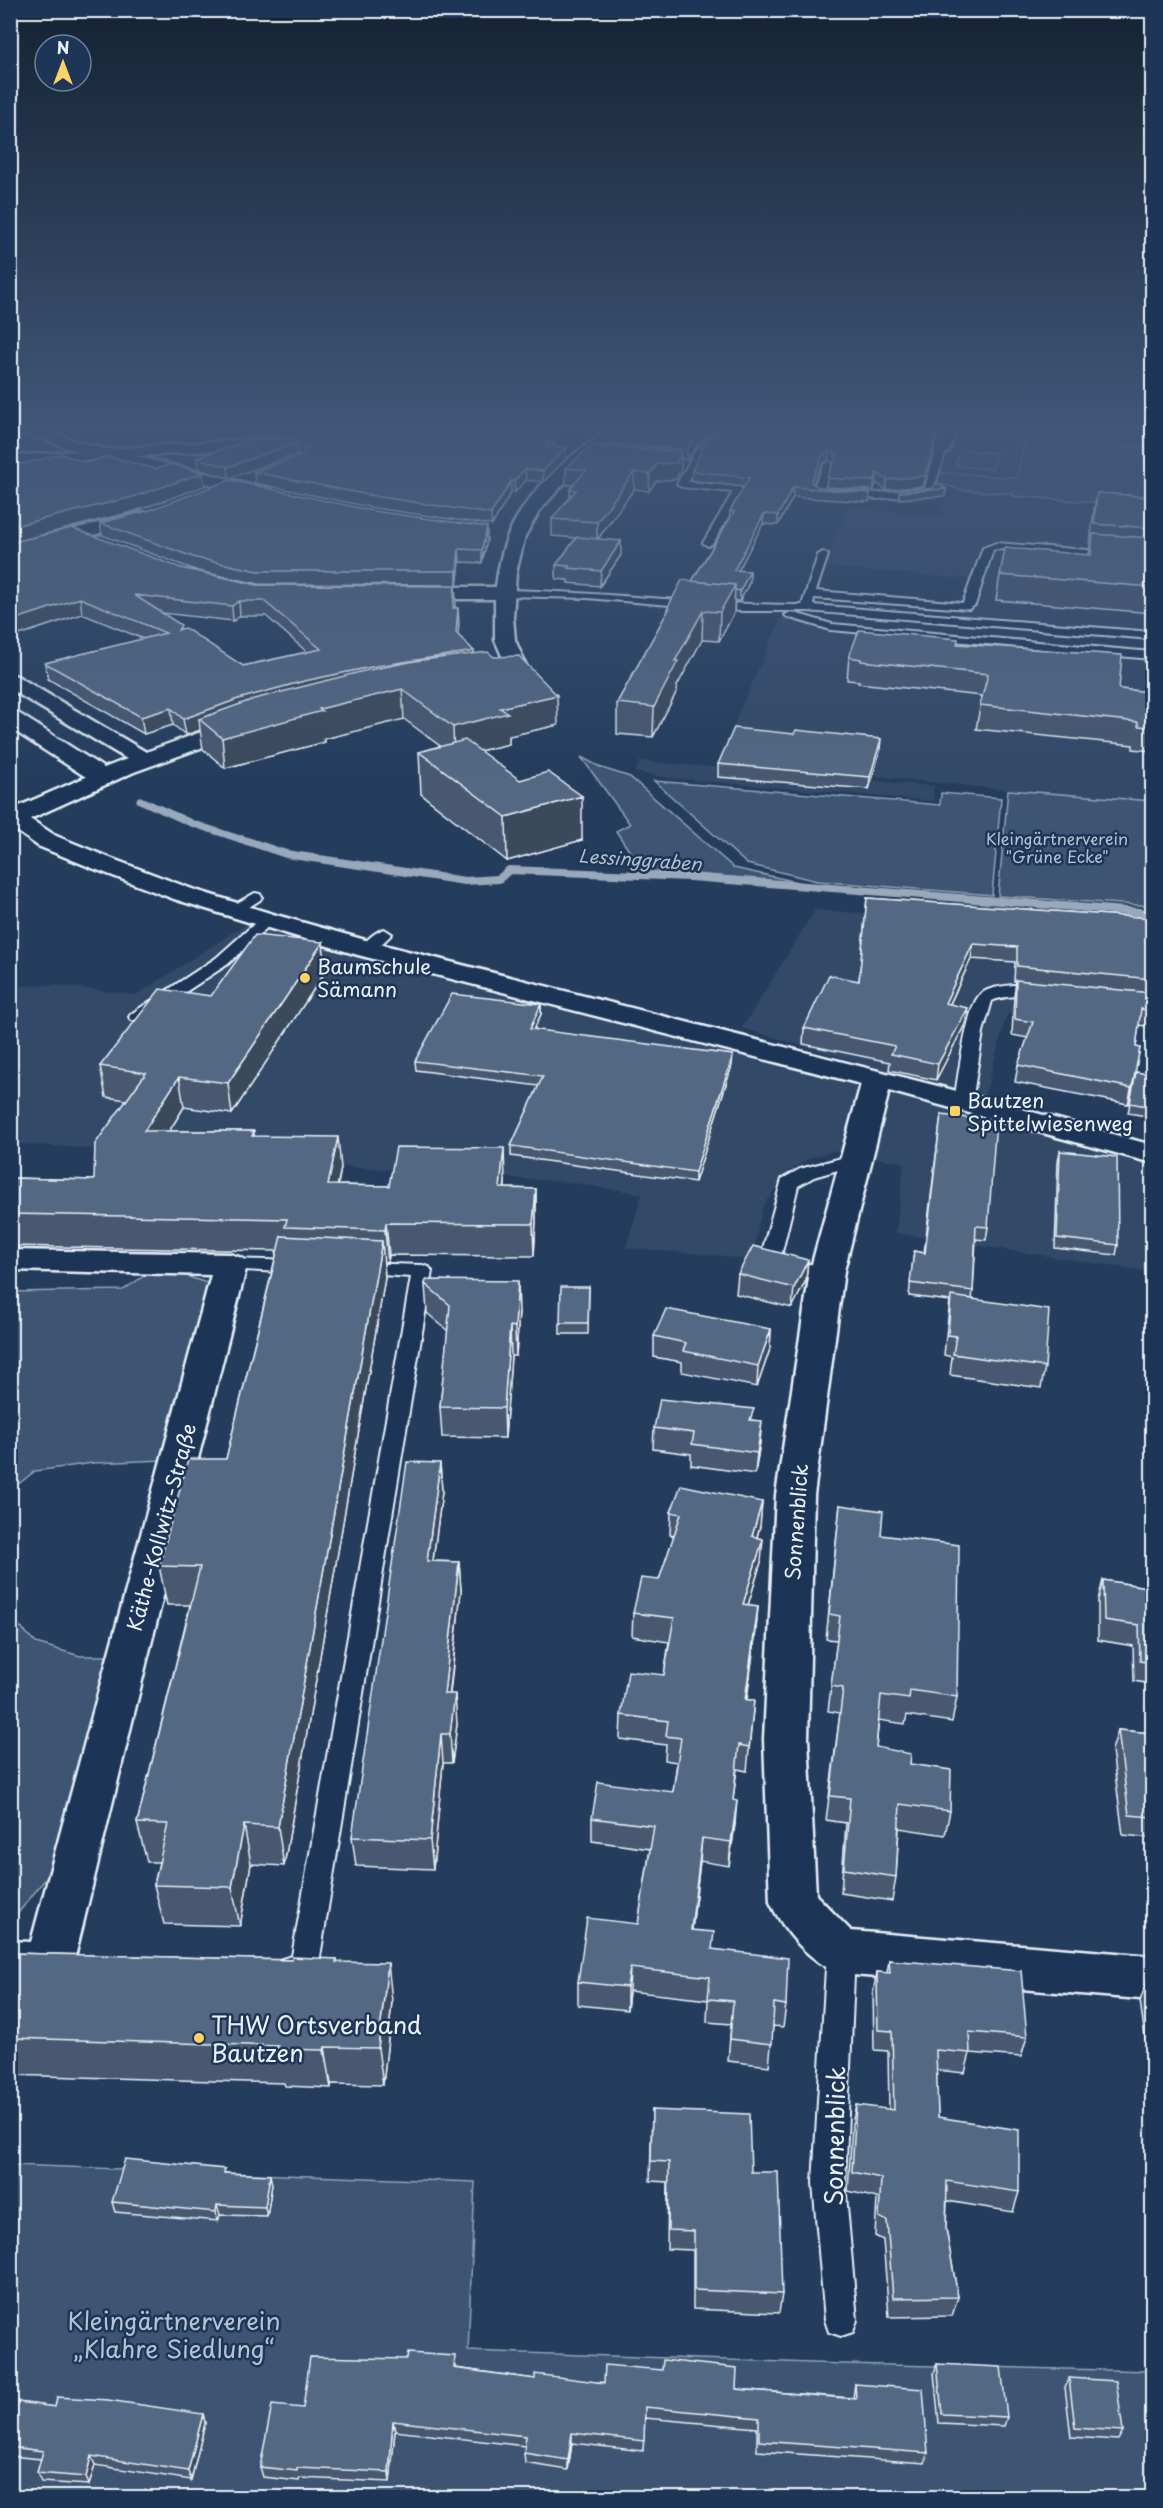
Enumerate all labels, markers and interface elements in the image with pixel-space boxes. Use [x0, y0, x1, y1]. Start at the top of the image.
north arrow [33, 33, 93, 93]
text: N [57, 35, 69, 59]
park label: Kleingärtnerverein "Grüne Ecke" [986, 826, 1128, 868]
water label: Lessinggraben [577, 841, 703, 877]
place label: Baumschule Sämann [317, 951, 431, 1004]
marker: Baumschule Sämann [298, 971, 312, 985]
place label: Bautzen Spittelwiesenweg [967, 1085, 1133, 1138]
marker: Bautzen Spittelwiesenweg [948, 1104, 962, 1118]
street label: Käthe-Kollwitz-Straße [119, 1420, 203, 1634]
street label: Sonnenblick [777, 1463, 815, 1581]
place label: THW Ortsverband Bautzen [211, 2006, 422, 2070]
marker: THW Ortsverband Bautzen [192, 2031, 206, 2045]
street label: Sonnenblick [815, 2066, 853, 2206]
park label: Kleingärtnerverein „Klahre Siedlung“ [68, 2302, 280, 2366]

